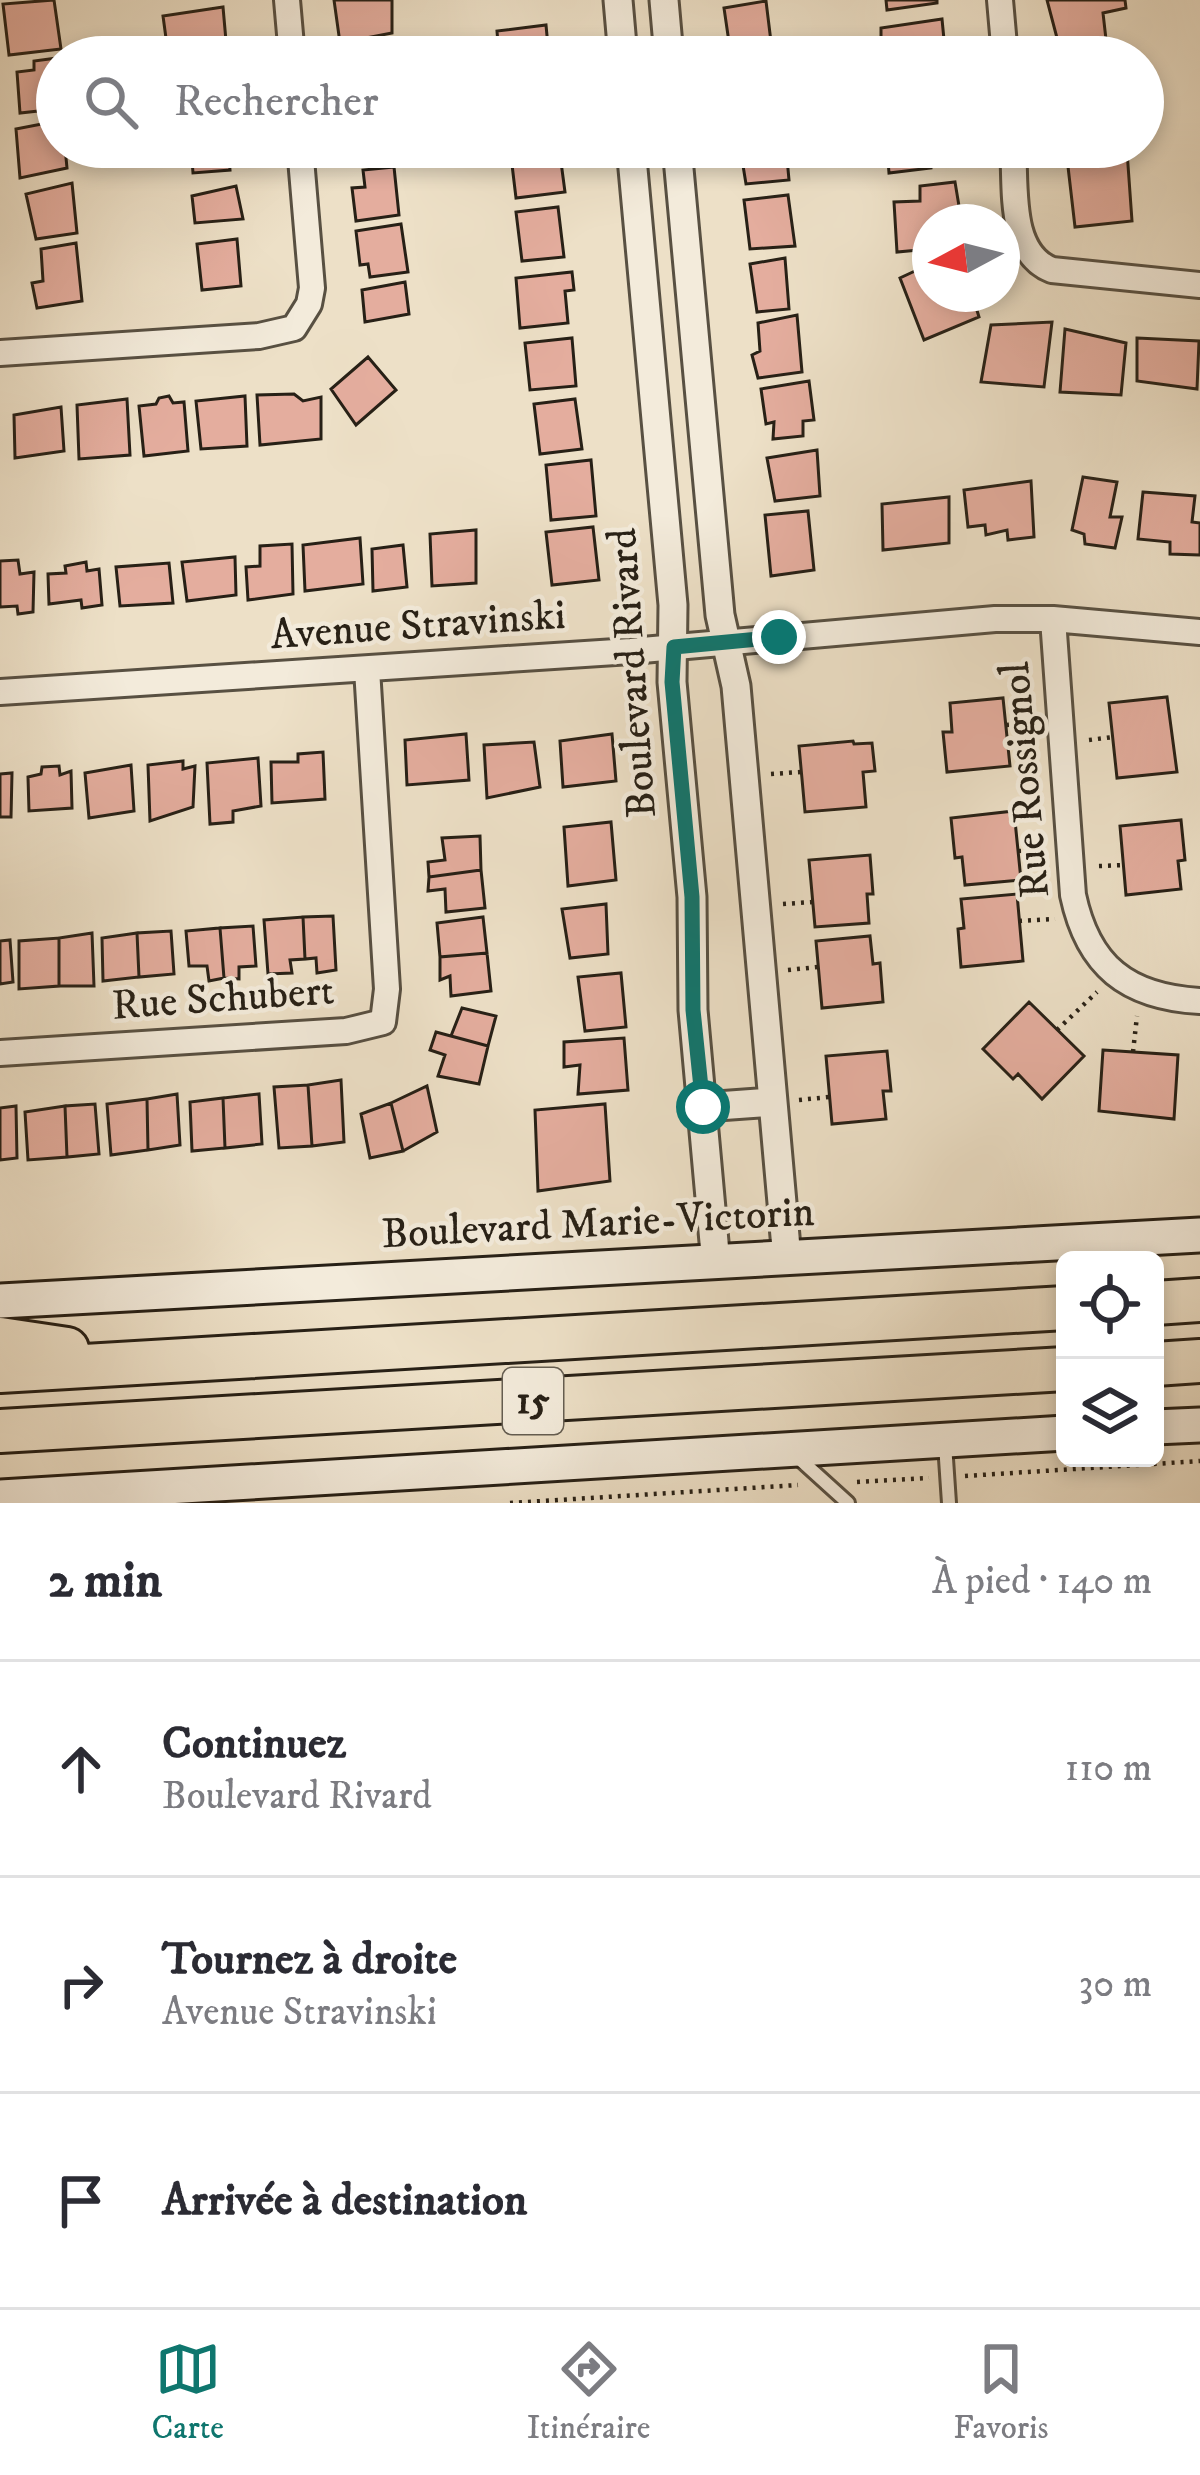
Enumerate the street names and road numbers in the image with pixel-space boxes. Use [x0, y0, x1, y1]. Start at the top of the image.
street label: Boulevard Rivard [597, 526, 669, 820]
street label: Avenue Stravinski [269, 590, 567, 662]
street label: Rue Rossignol [990, 659, 1062, 900]
street label: Rue Schubert [110, 965, 336, 1033]
street label: Boulevard Marie-Victorin [380, 1187, 816, 1261]
road number: 15 [503, 1368, 563, 1434]

